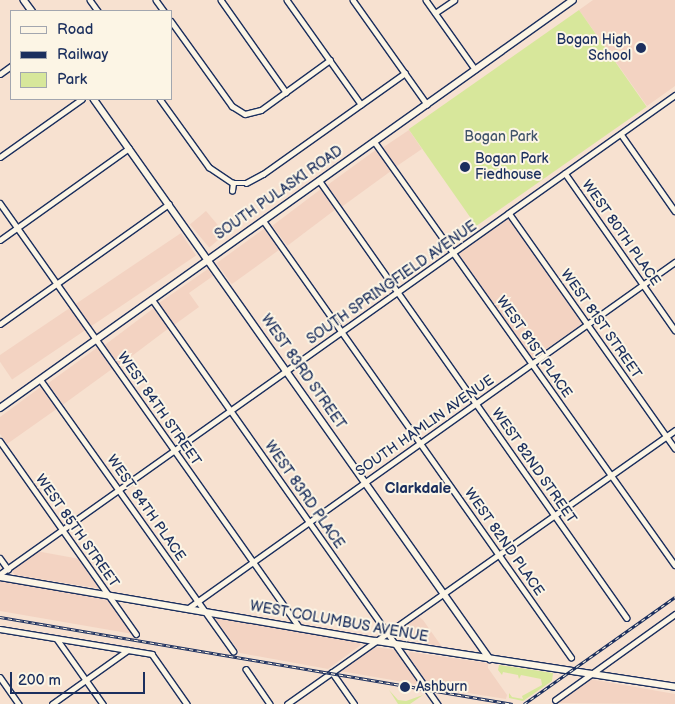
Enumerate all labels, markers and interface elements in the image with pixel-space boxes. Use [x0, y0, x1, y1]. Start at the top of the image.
legend [10, 10, 172, 100]
text: Road [57, 20, 93, 39]
place label: Bogan High School [556, 32, 631, 64]
marker: Bogan High School [635, 42, 647, 54]
text: Railway [57, 45, 108, 64]
text: Park [57, 70, 87, 89]
park label: Bogan Park [464, 129, 538, 145]
street label: SOUTH PULASKI ROAD [212, 143, 346, 243]
place label: Bogan Park Fiedhouse [475, 151, 548, 184]
marker: Bogan Park Fiedhouse [459, 161, 471, 173]
street label: WEST 80TH PLACE [578, 177, 664, 289]
street label: SOUTH SPRINGFIELD AVENUE [304, 218, 480, 348]
street label: WEST 81ST STREET [557, 266, 645, 382]
street label: WEST 81ST PLACE [493, 293, 575, 401]
street label: WEST 83RD STREET [257, 311, 349, 433]
street label: WEST 84TH STREET [113, 349, 205, 469]
street label: SOUTH HAMLIN AVENUE [353, 372, 497, 480]
street label: WEST 82ND STREET [488, 405, 580, 527]
street label: WEST 83RD PLACE [261, 438, 347, 552]
street label: WEST 84TH PLACE [103, 452, 189, 564]
street label: WEST 85TH STREET [32, 471, 122, 591]
district label: Clarkdale [385, 480, 451, 498]
street label: WEST 82ND PLACE [461, 485, 547, 599]
street label: WEST COLUMBUS AVENUE [249, 598, 429, 646]
scale bar [12, 662, 148, 694]
text: 200 m [18, 671, 61, 690]
place label: Ashburn [416, 679, 467, 695]
marker: Ashburn [398, 680, 412, 694]

